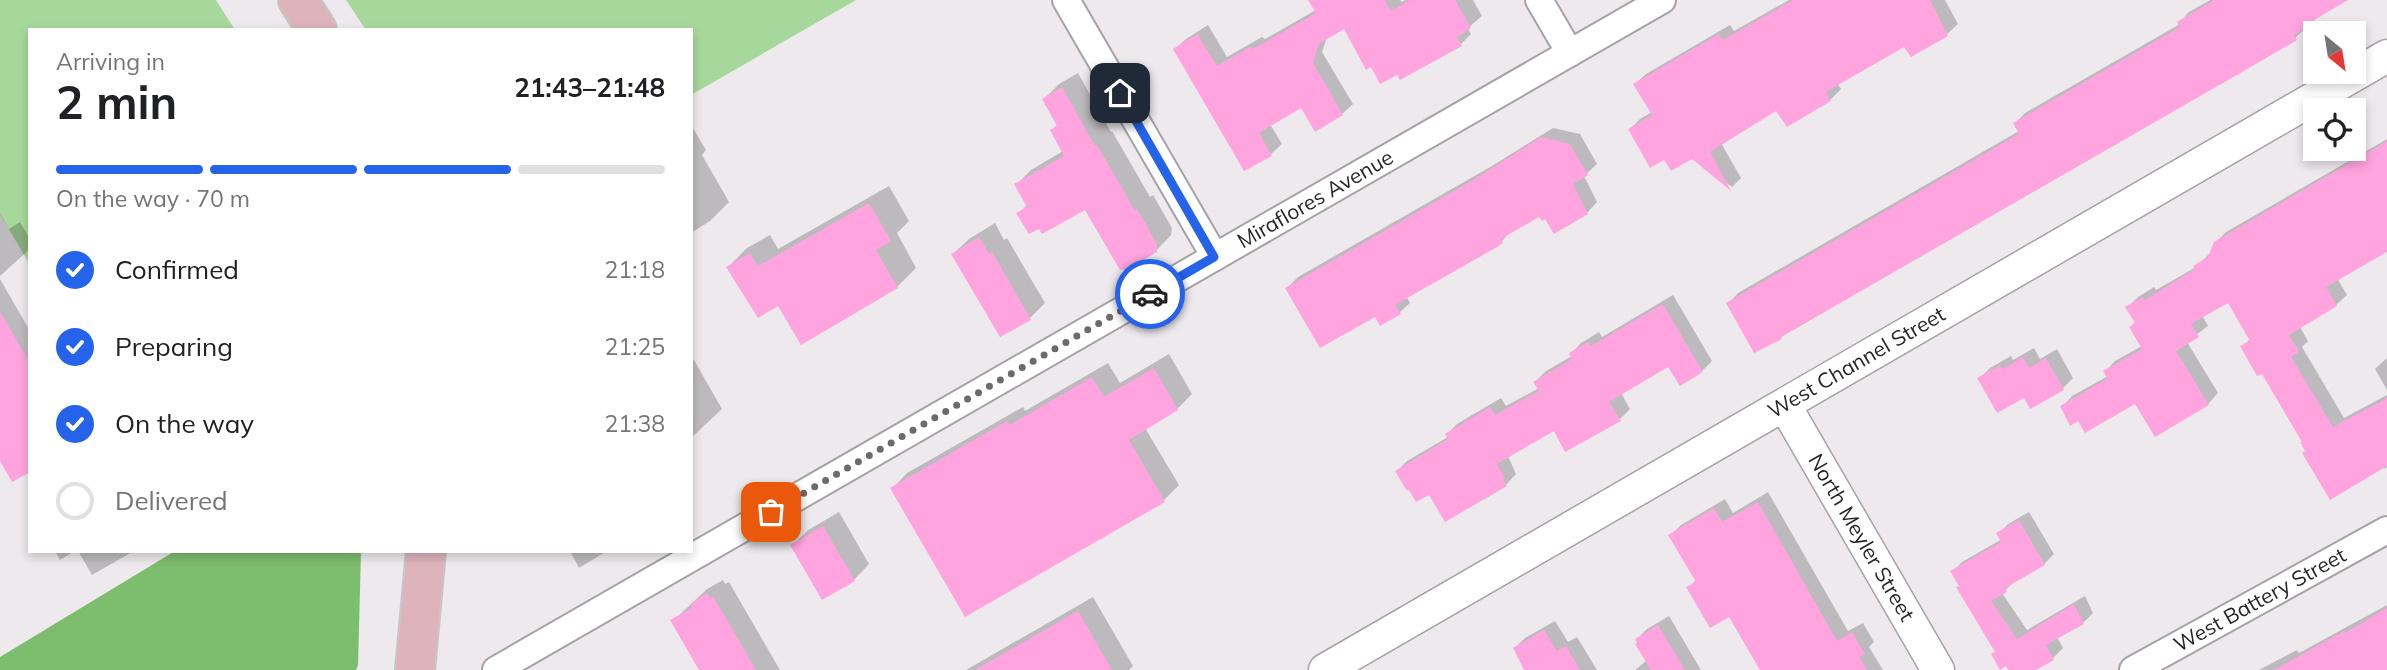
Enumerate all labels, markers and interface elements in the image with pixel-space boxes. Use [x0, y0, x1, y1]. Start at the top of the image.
north arrow [2303, 21, 2366, 84]
map controls [2303, 21, 2366, 161]
text: Arriving in [56, 47, 165, 76]
pin [1090, 63, 1150, 123]
text: 21:43–21:48 [514, 71, 665, 104]
text: 2 min [56, 73, 177, 131]
icon: home [1101, 74, 1139, 112]
button: locate [2303, 98, 2366, 161]
street label: Miraflores Avenue [1232, 143, 1397, 253]
text: On the way · 70 m [56, 184, 250, 213]
icon: check [56, 251, 94, 289]
text: Confirmed [115, 253, 239, 286]
text: 21:18 [605, 255, 665, 284]
courier [1115, 259, 1185, 329]
icon: car [1131, 275, 1169, 313]
street label: West Channel Street [1763, 300, 1949, 423]
icon: check [56, 328, 94, 366]
text: Preparing [115, 330, 233, 363]
text: 21:25 [605, 332, 665, 361]
icon: check [56, 405, 94, 443]
text: On the way [115, 407, 254, 440]
text: 21:38 [605, 409, 665, 438]
street label: North Meyler Street [1803, 449, 1921, 625]
pin [741, 482, 801, 542]
text: Delivered [115, 484, 228, 517]
icon: bag [752, 493, 790, 531]
street label: West Battery Street [2169, 541, 2350, 657]

